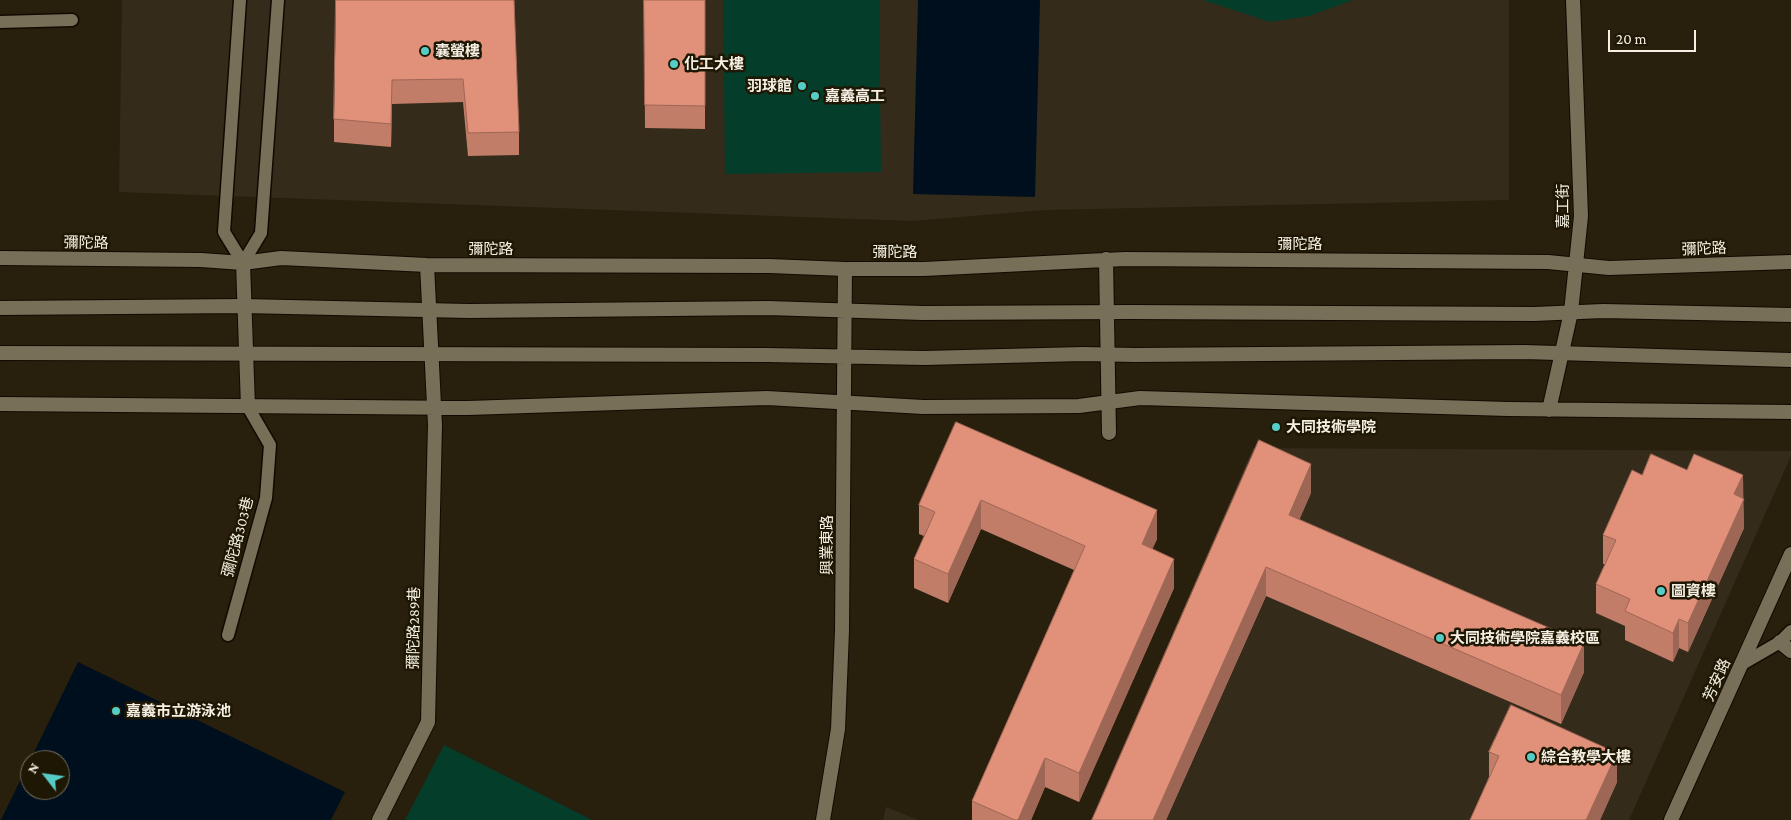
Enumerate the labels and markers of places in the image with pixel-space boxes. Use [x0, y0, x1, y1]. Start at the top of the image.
place label: 囊螢樓 [435, 42, 480, 60]
marker: 囊螢樓 [419, 45, 431, 57]
place label: 化工大樓 [684, 55, 744, 73]
marker: 化工大樓 [668, 58, 680, 70]
place label: 羽球館 [747, 77, 792, 95]
marker: 羽球館 [796, 80, 808, 92]
place label: 嘉義高工 [825, 87, 885, 105]
marker: 嘉義高工 [809, 90, 821, 102]
place label: 大同技術學院 [1286, 418, 1376, 436]
marker: 大同技術學院 [1270, 421, 1282, 433]
place label: 圖資樓 [1671, 582, 1716, 600]
marker: 圖資樓 [1655, 585, 1667, 597]
place label: 大同技術學院嘉義校區 [1450, 629, 1600, 647]
marker: 大同技術學院嘉義校區 [1434, 632, 1446, 644]
place label: 嘉義市立游泳池 [126, 702, 231, 720]
marker: 嘉義市立游泳池 [110, 705, 122, 717]
place label: 綜合教學大樓 [1541, 748, 1631, 766]
marker: 綜合教學大樓 [1525, 751, 1537, 763]

